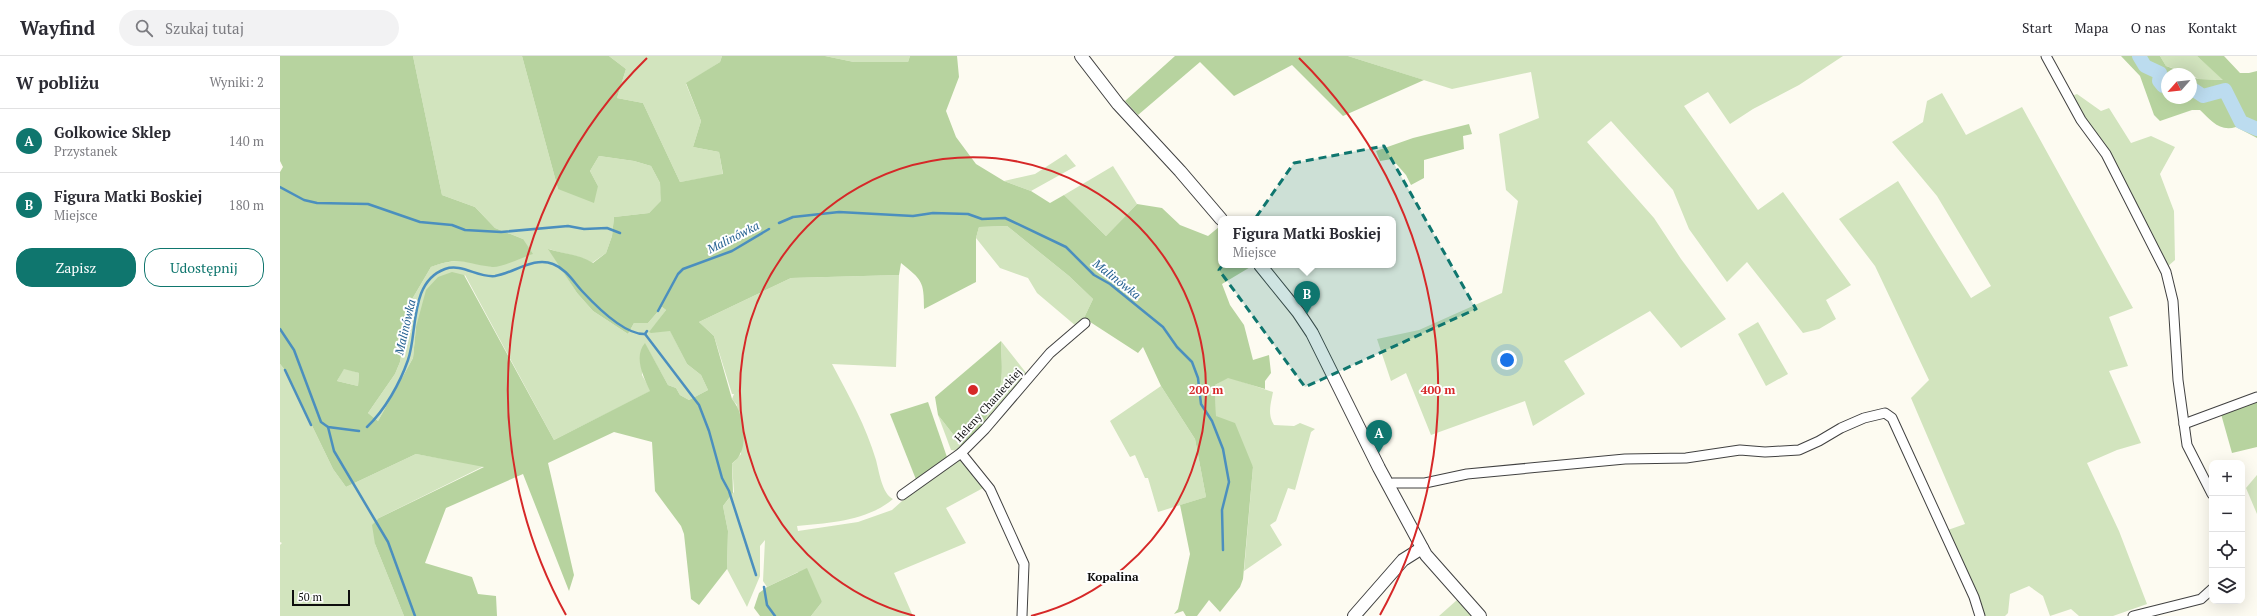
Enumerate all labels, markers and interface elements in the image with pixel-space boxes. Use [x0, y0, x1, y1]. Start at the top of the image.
search box [119, 10, 399, 46]
text: Wayfind [20, 15, 95, 40]
icon: search [133, 17, 155, 39]
text: Szukaj tutaj [165, 18, 244, 38]
text: Start [2022, 18, 2052, 37]
text: Mapa [2074, 18, 2109, 37]
text: O nas [2131, 18, 2166, 37]
text: Kontakt [2188, 18, 2237, 37]
north arrow [2161, 68, 2197, 104]
text: W pobliżu [16, 71, 99, 94]
text: Wyniki: 2 [209, 73, 264, 91]
text: Golkowice Sklep [54, 122, 171, 142]
text: A [24, 132, 34, 150]
text: 140 m [229, 132, 264, 150]
text: Przystanek [54, 142, 117, 160]
text: Figura Matki Boskiej [54, 186, 202, 206]
text: B [25, 196, 33, 214]
text: 180 m [229, 196, 264, 214]
text: Miejsce [54, 206, 97, 224]
popup [1218, 216, 1396, 268]
water label: Malinówka [704, 218, 762, 257]
text: Figura Matki Boskiej [1233, 223, 1381, 243]
text: Miejsce [1233, 243, 1276, 261]
button: Zapisz [16, 248, 136, 287]
button: Udostępnij [144, 248, 264, 287]
water label: Malinówka [1089, 255, 1144, 302]
pin: B [1294, 281, 1320, 314]
water label: Malinówka [391, 298, 419, 357]
your location [1497, 350, 1517, 370]
street label: Heleny Chanieckiej [951, 365, 1025, 445]
text: 200 m [1189, 382, 1223, 397]
text: 400 m [1421, 382, 1455, 397]
centre of rings [966, 383, 980, 397]
pin: A [1366, 420, 1392, 453]
map controls [2209, 460, 2245, 604]
button: + [2209, 460, 2245, 496]
button: − [2209, 496, 2245, 532]
button: locate [2209, 532, 2245, 568]
button: layers [2209, 568, 2245, 604]
district label: Kopalina [1087, 569, 1139, 584]
scale bar [292, 588, 350, 607]
text: 50 m [298, 590, 322, 604]

